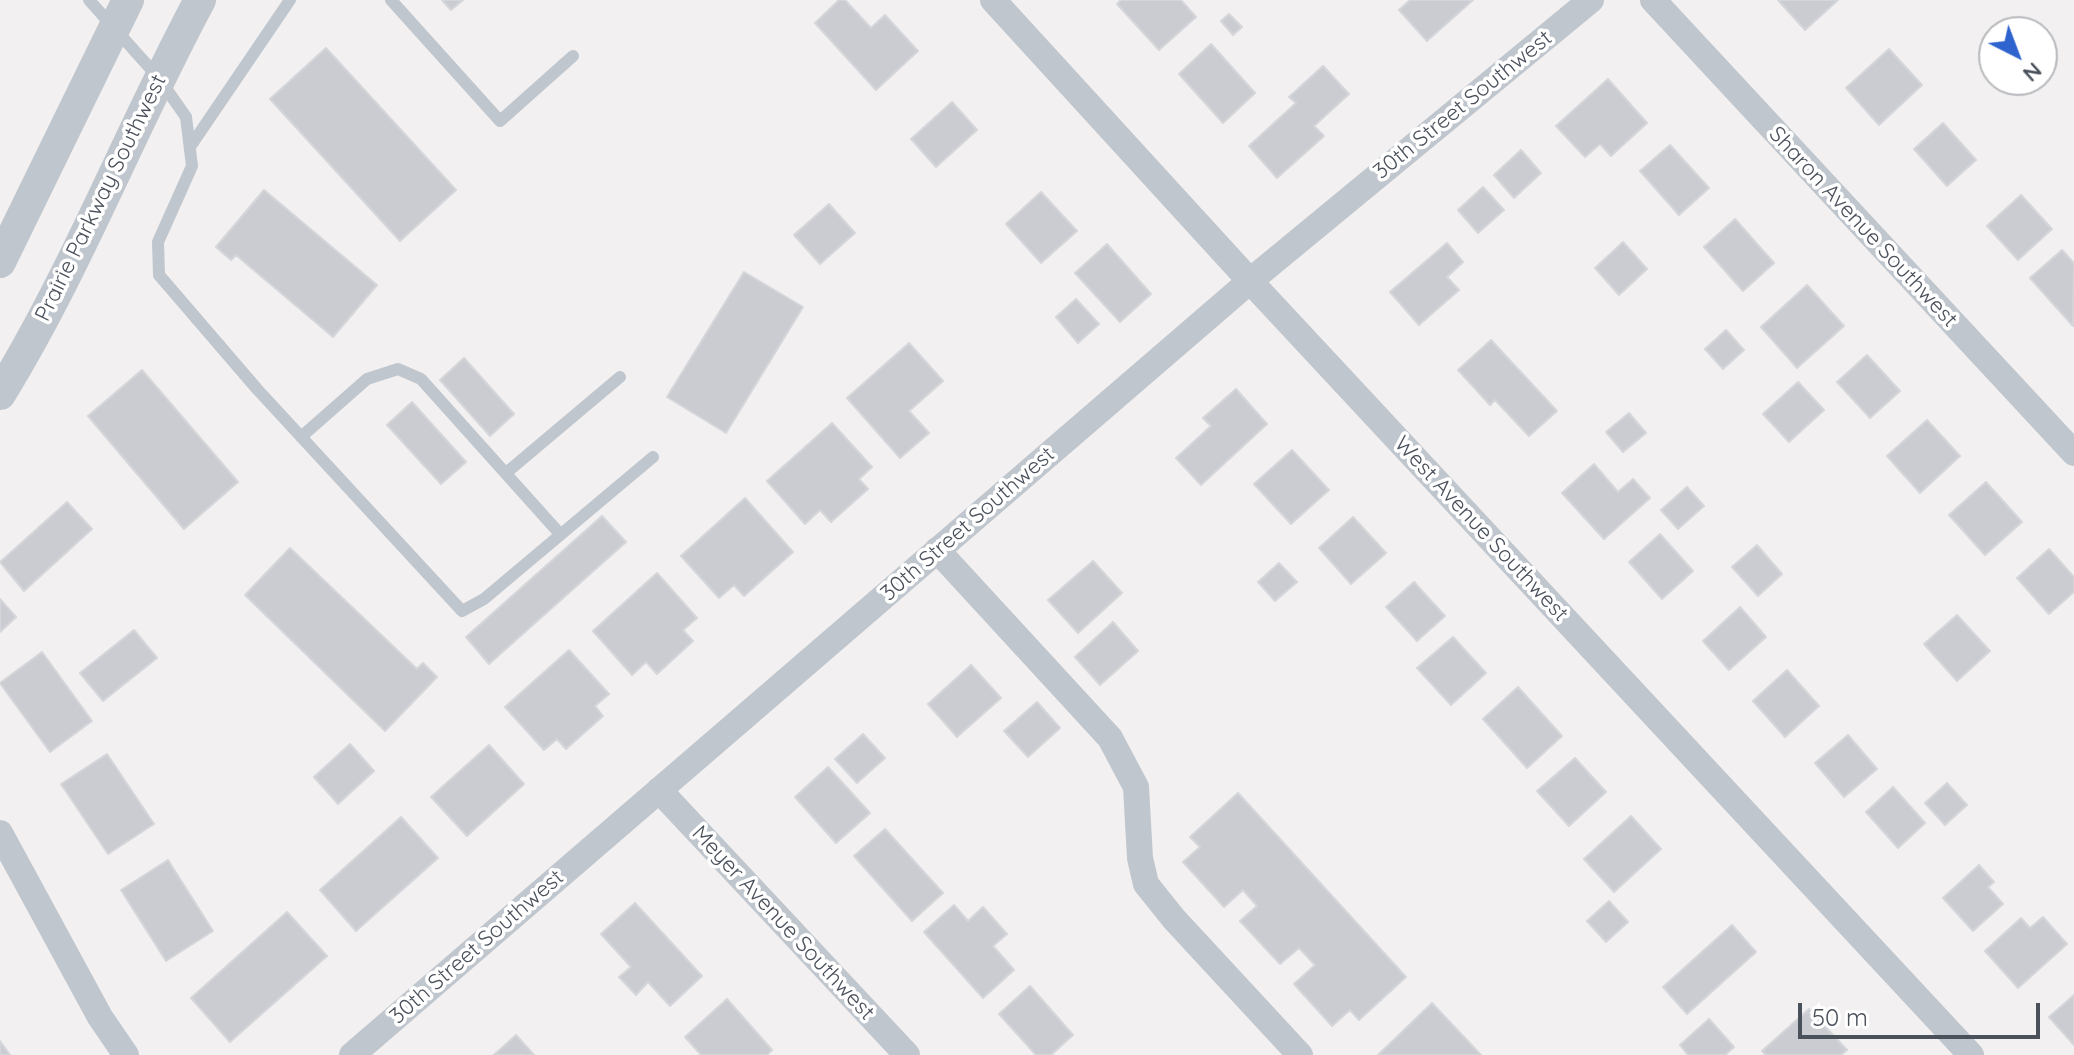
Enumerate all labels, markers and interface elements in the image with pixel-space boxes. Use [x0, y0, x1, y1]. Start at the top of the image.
north arrow [1978, 16, 2058, 96]
street label: 30th Street Southwest [1369, 25, 1557, 185]
text: N [2017, 57, 2048, 88]
street label: Prairie Parkway Southwest [30, 70, 172, 326]
street label: Sharon Avenue Southwest [1763, 121, 1963, 333]
street label: West Avenue Southwest [1388, 431, 1574, 627]
street label: 30th Street Southwest [876, 441, 1060, 607]
street label: Meyer Avenue Southwest [686, 820, 880, 1026]
street label: 30th Street Southwest [385, 864, 569, 1030]
scale bar [1802, 987, 2044, 1037]
text: 50 m [1812, 1002, 1868, 1032]

